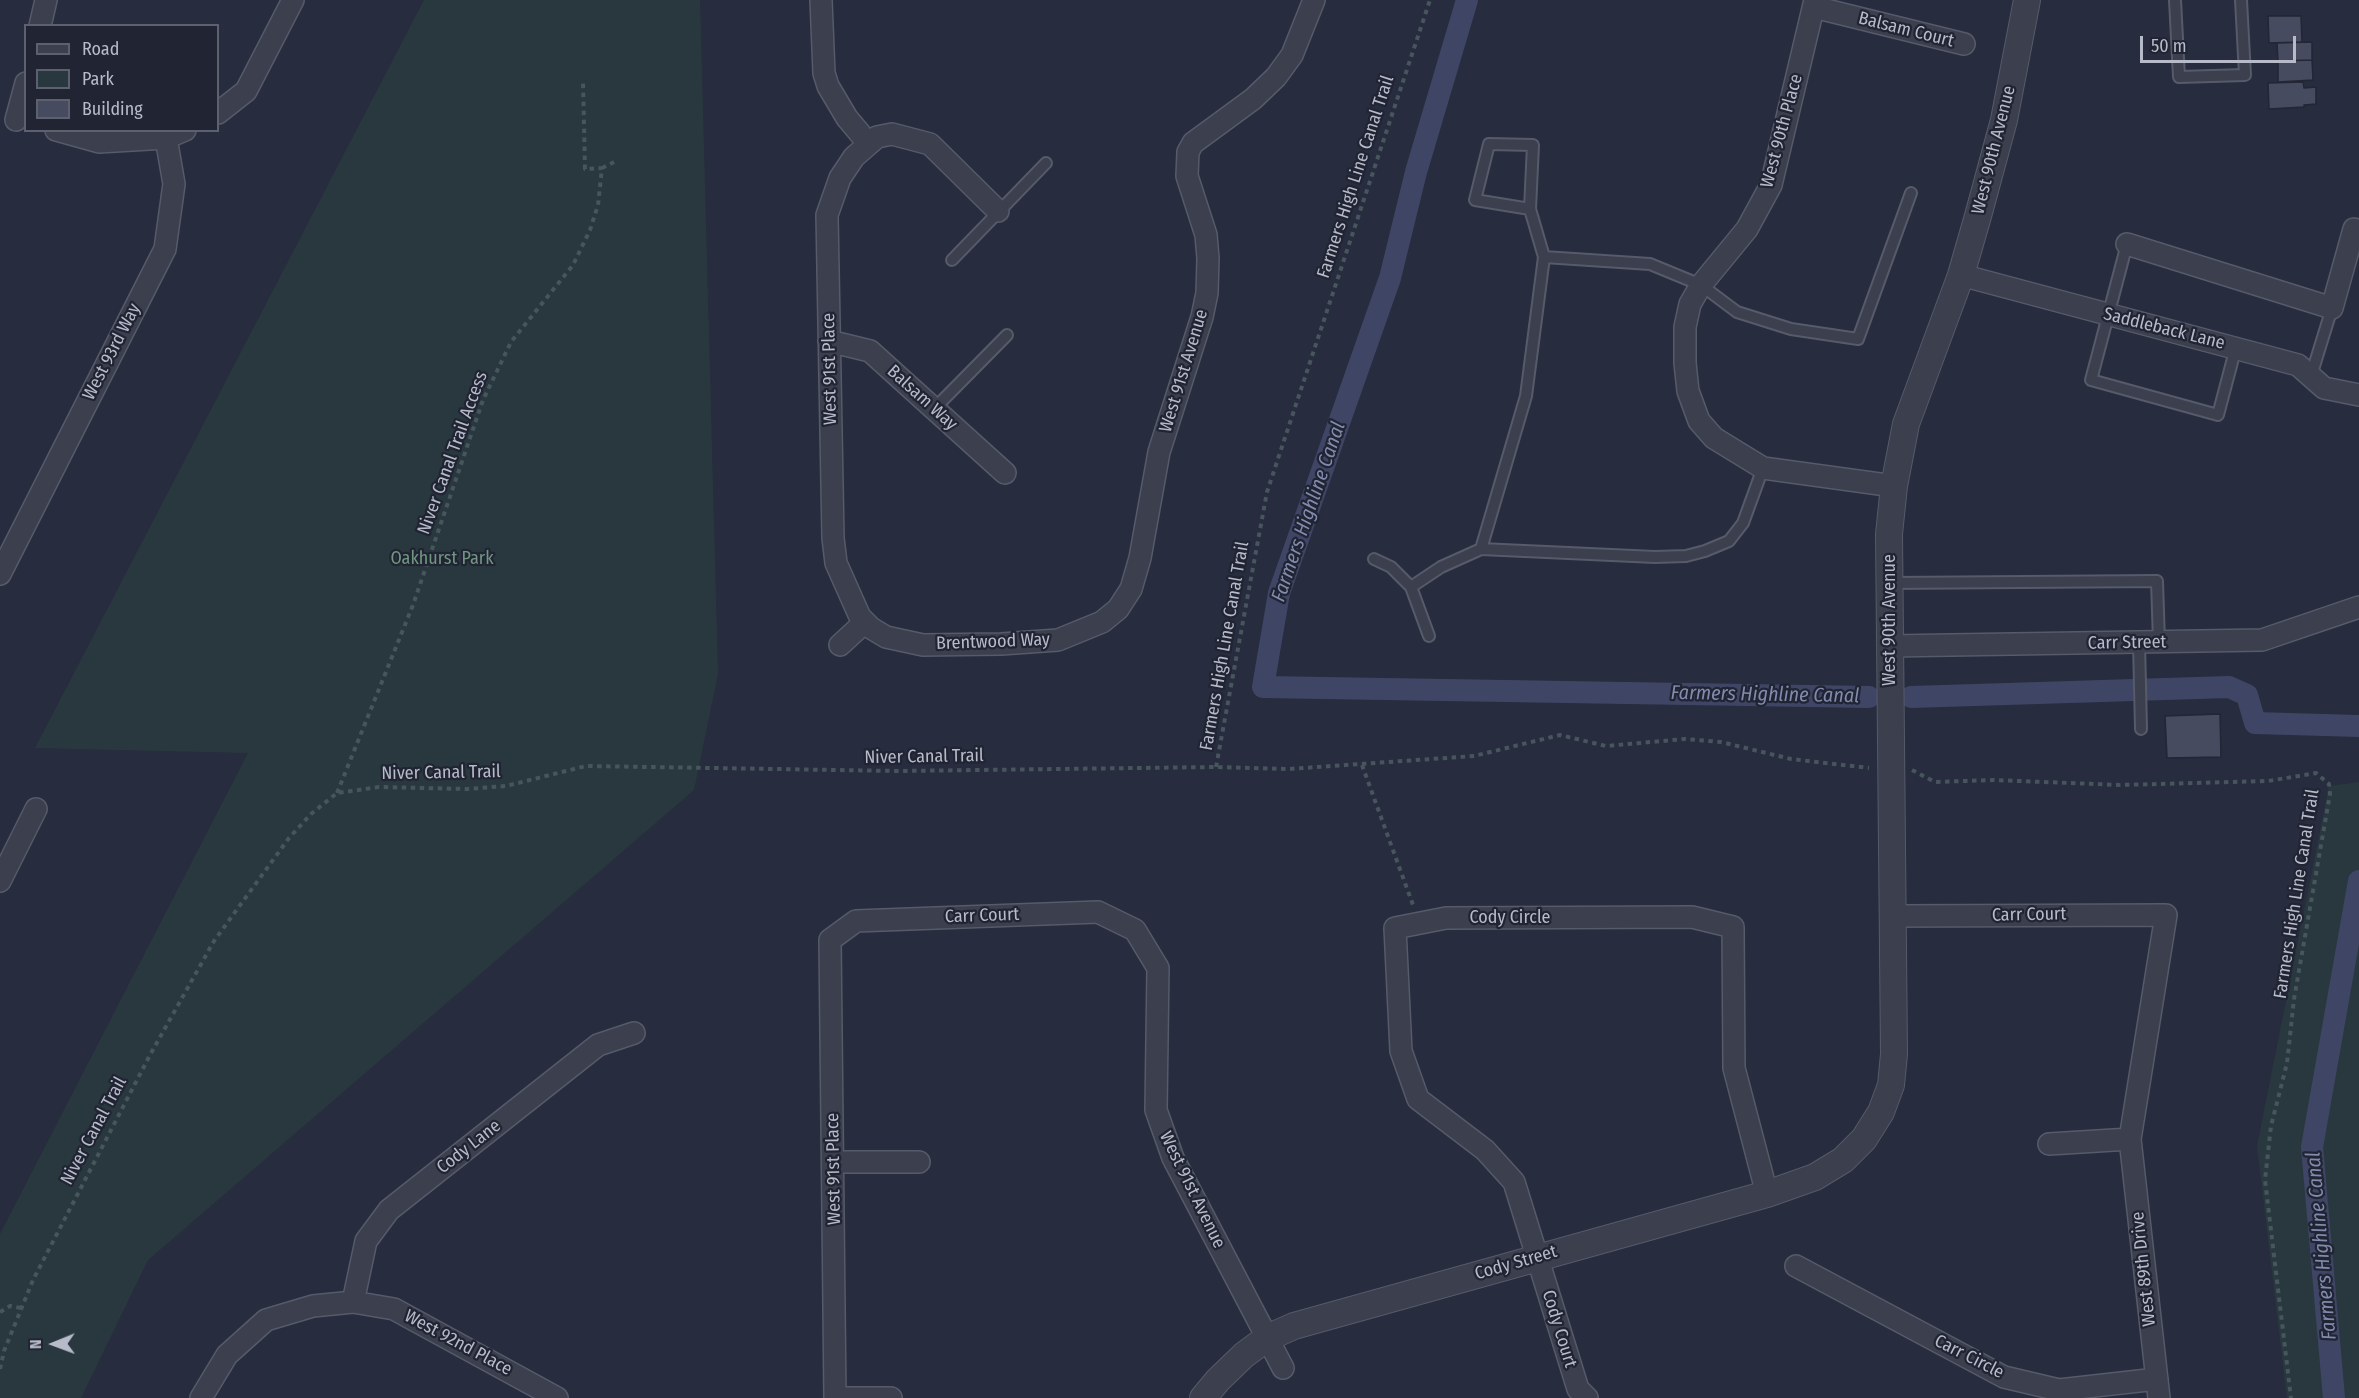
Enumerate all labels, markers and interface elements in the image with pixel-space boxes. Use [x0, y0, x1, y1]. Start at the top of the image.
street label: Balsam Court [1856, 8, 1956, 52]
legend [24, 24, 219, 132]
scale bar [2143, 24, 2299, 62]
text: 50 m [2151, 35, 2187, 57]
text: Road [82, 38, 119, 60]
text: Park [82, 68, 114, 90]
street label: West 90th Place [1756, 72, 1808, 190]
street label: Farmers High Line Canal Trail [1313, 73, 1399, 281]
street label: West 90th Avenue [1968, 83, 2020, 217]
text: Building [82, 98, 143, 120]
street label: West 93rd Way [78, 300, 146, 404]
street label: Saddleback Lane [2101, 303, 2227, 355]
street label: West 91st Avenue [1155, 307, 1213, 435]
street label: West 91st Place [818, 313, 842, 425]
street label: Balsam Way [882, 361, 962, 435]
street label: Niver Canal Trail Access [413, 369, 493, 537]
water label: Farmers Highline Canal [1267, 419, 1351, 605]
street label: Farmers High Line Canal Trail [1196, 540, 1254, 752]
park label: Oakhurst Park [390, 548, 494, 570]
street label: West 90th Avenue [1879, 554, 1901, 686]
street label: Brentwood Way [936, 629, 1050, 655]
street label: Carr Street [2087, 632, 2167, 654]
water label: Farmers Highline Canal [1670, 681, 1860, 709]
street label: Niver Canal Trail [864, 745, 984, 769]
street label: Niver Canal Trail [381, 761, 501, 785]
street label: Farmers High Line Canal Trail [2270, 788, 2324, 1000]
street label: Carr Court [944, 904, 1020, 928]
street label: Carr Court [1992, 904, 2066, 926]
street label: Cody Circle [1470, 907, 1550, 929]
street label: Niver Canal Trail [56, 1073, 132, 1189]
street label: West 91st Place [822, 1113, 846, 1225]
street label: Cody Lane [433, 1115, 505, 1179]
street label: West 91st Avenue [1154, 1128, 1230, 1252]
water label: Farmers Highline Canal [2302, 1151, 2342, 1341]
street label: West 89th Drive [2127, 1211, 2161, 1327]
street label: Cody Street [1472, 1241, 1560, 1285]
street label: Cody Court [1537, 1288, 1581, 1370]
street label: West 92nd Place [401, 1306, 515, 1380]
north arrow [24, 1314, 84, 1374]
street label: Carr Circle [1931, 1330, 2007, 1384]
text: N [26, 1339, 45, 1349]

